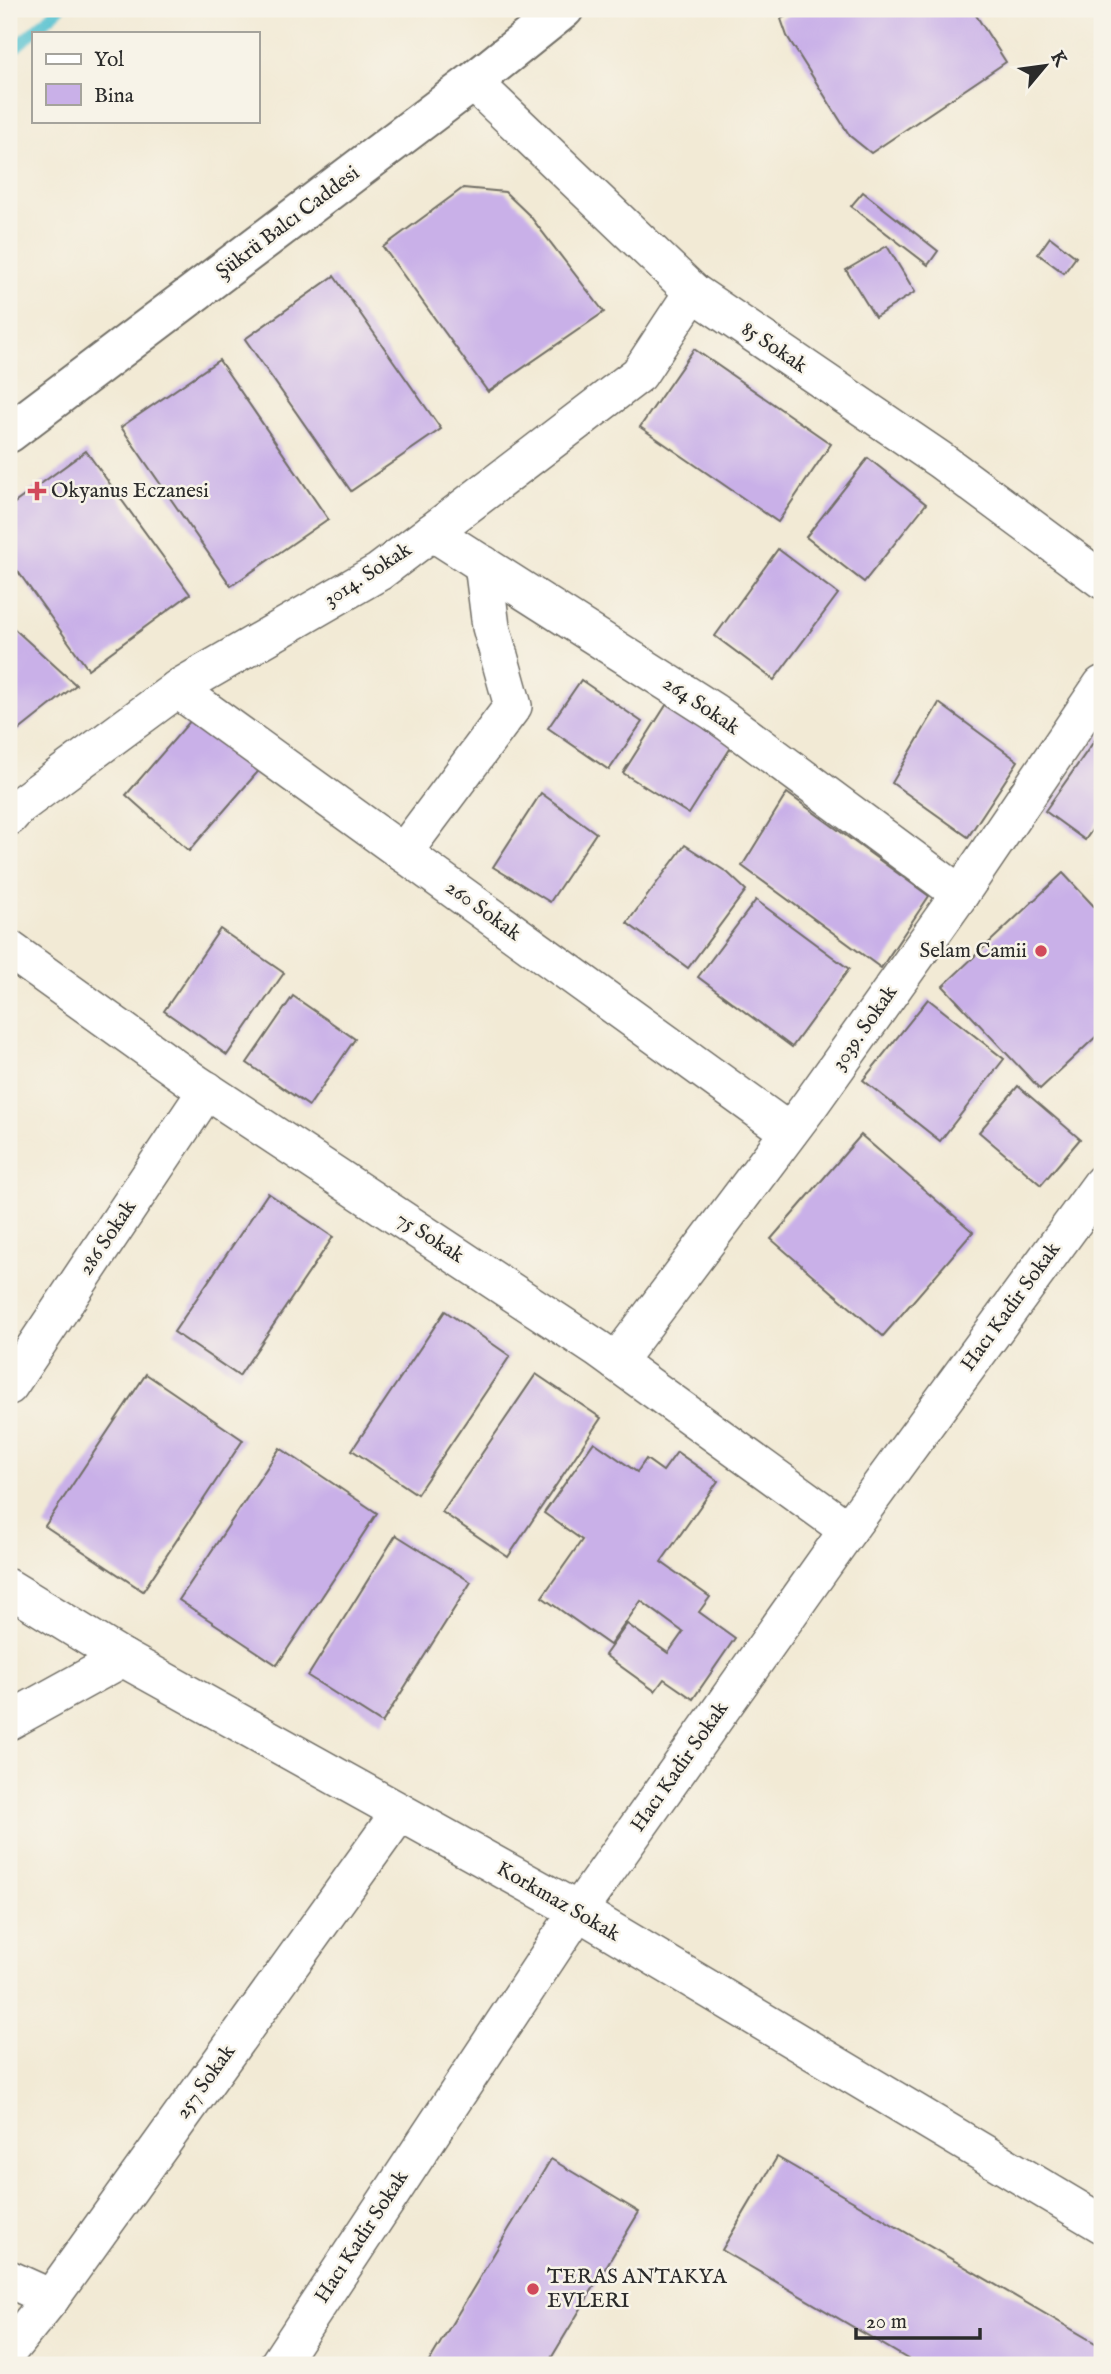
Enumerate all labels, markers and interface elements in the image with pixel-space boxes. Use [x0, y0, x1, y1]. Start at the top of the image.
legend [32, 32, 259, 122]
north arrow [1010, 32, 1080, 102]
text: Yol [94, 47, 124, 74]
text: K [1044, 47, 1073, 72]
text: Bina [94, 83, 135, 110]
street label: Şükrü Balcı Caddesi [211, 160, 365, 286]
street label: 85 Sokak [736, 316, 813, 380]
place label: Okyanus Eczanesi [51, 478, 209, 505]
marker: Okyanus Eczanesi [29, 483, 45, 499]
street label: 3014. Sokak [319, 536, 418, 613]
street label: 264 Sokak [657, 670, 745, 742]
street label: 260 Sokak [440, 874, 527, 948]
place label: Selam Camii [919, 938, 1027, 965]
marker: Selam Camii [1033, 943, 1049, 959]
street label: 3039. Sokak [826, 980, 905, 1076]
street label: 286 Sokak [73, 1195, 143, 1281]
street label: 75 Sokak [391, 1206, 470, 1270]
street label: Hacı Kadir Sokak [955, 1236, 1067, 1377]
street label: Hacı Kadir Sokak [625, 1696, 735, 1838]
street label: Korkmaz Sokak [491, 1856, 625, 1949]
street label: 257 Sokak [170, 2039, 242, 2124]
street label: Hacı Kadir Sokak [309, 2165, 415, 2309]
place label: TERAS ANTAKYA EVLERI [547, 2264, 727, 2315]
marker: TERAS ANTAKYA EVLERI [525, 2281, 541, 2297]
scale bar [856, 2297, 980, 2341]
text: 20 m [866, 2309, 907, 2336]

